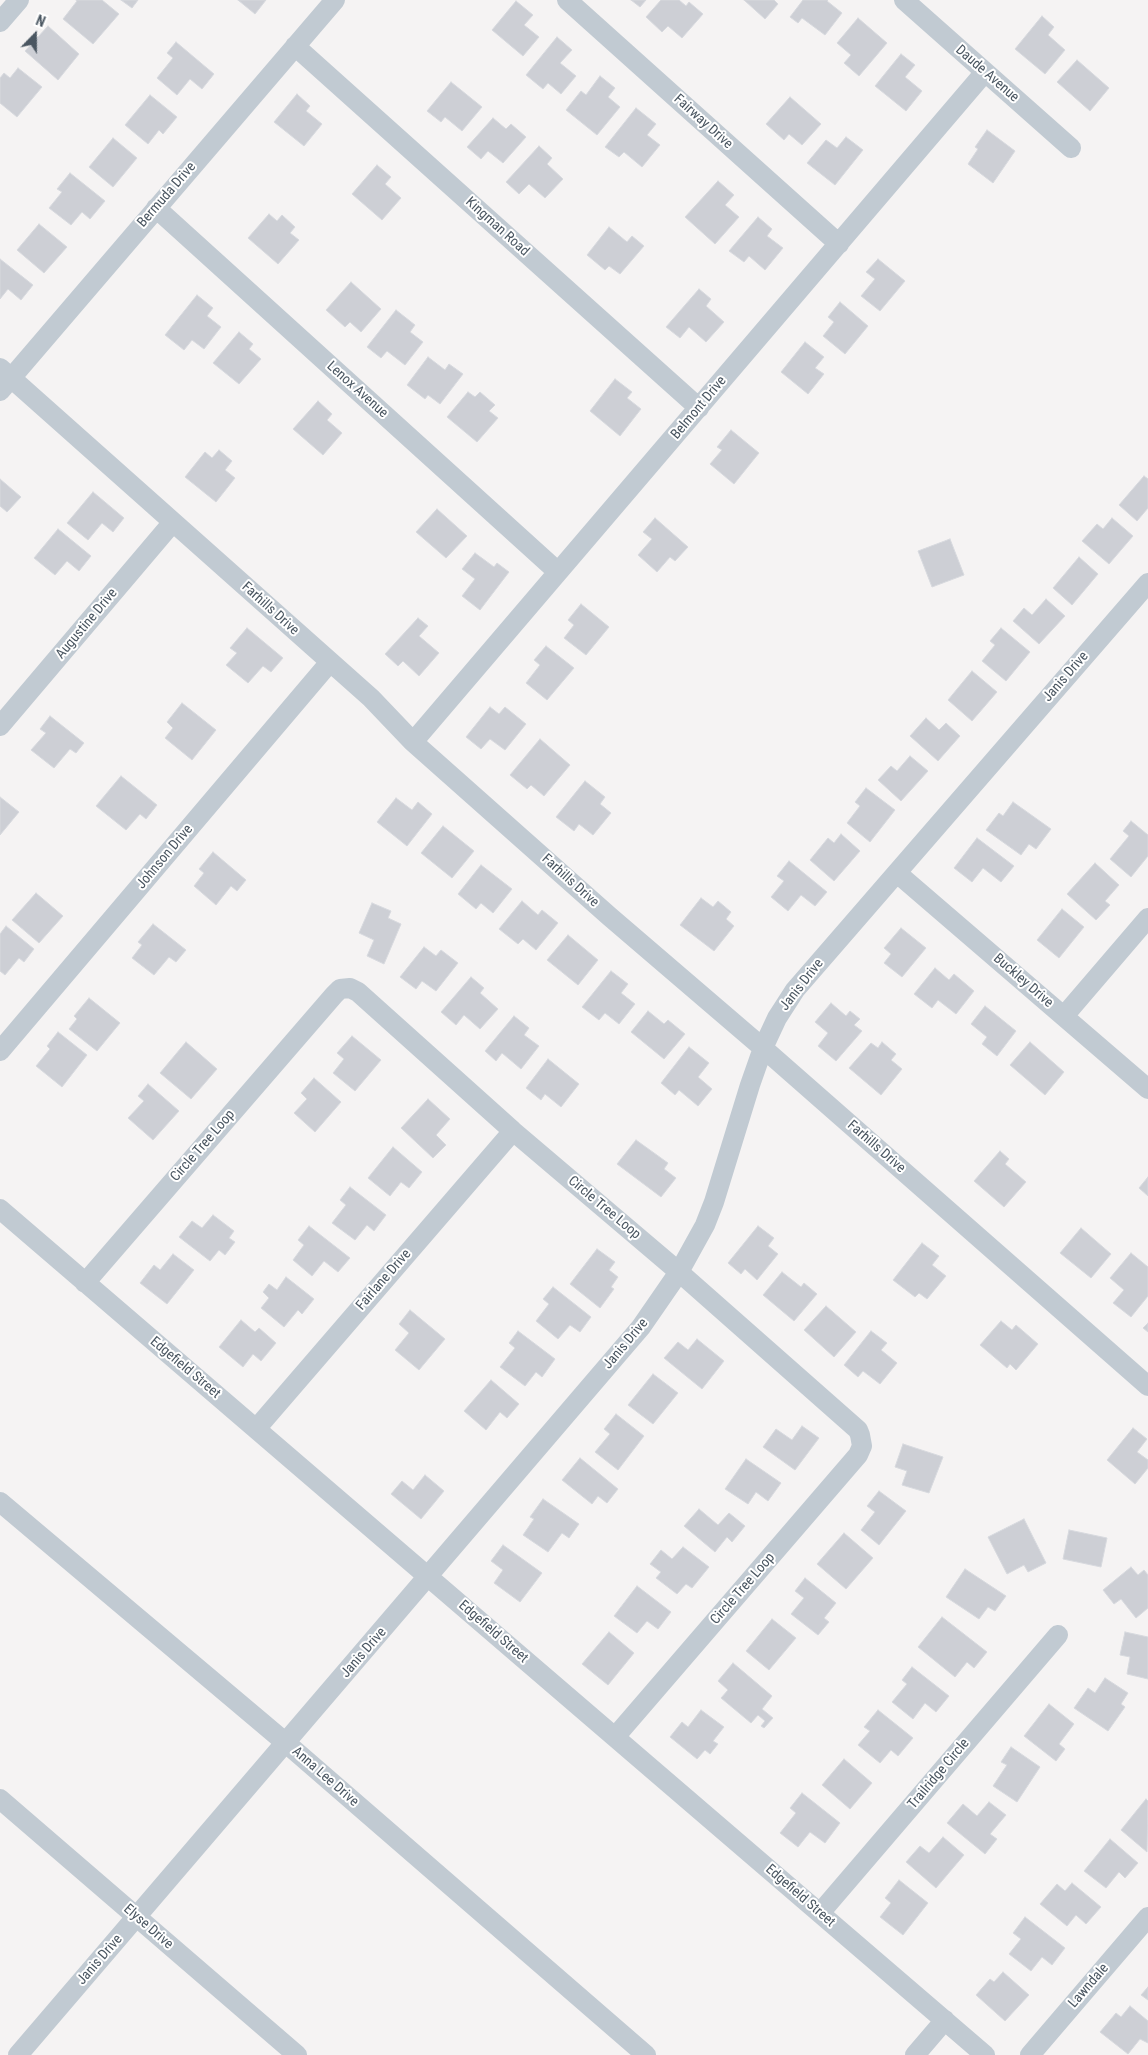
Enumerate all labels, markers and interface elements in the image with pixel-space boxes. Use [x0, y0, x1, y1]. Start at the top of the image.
north arrow [10, 10, 60, 60]
text: N [34, 12, 48, 30]
street label: Daude Avenue [952, 42, 1022, 106]
street label: Fairway Drive [670, 91, 736, 153]
street label: Bermuda Drive [134, 159, 200, 231]
street label: Kingman Road [462, 194, 532, 260]
street label: Lenox Avenue [323, 358, 391, 422]
street label: Belmont Drive [668, 373, 730, 443]
street label: Farhills Drive [238, 579, 302, 639]
street label: Augustine Drive [53, 585, 121, 663]
street label: Janis Drive [1040, 648, 1092, 706]
street label: Johnson Drive [133, 821, 197, 893]
street label: Farhills Drive [538, 851, 602, 911]
street label: Buckley Drive [990, 950, 1056, 1012]
street label: Janis Drive [777, 956, 827, 1014]
street label: Circle Tree Loop [167, 1107, 239, 1185]
street label: Farhills Drive [844, 1117, 908, 1177]
street label: Circle Tree Loop [564, 1173, 644, 1243]
street label: Fairlane Drive [353, 1246, 415, 1314]
street label: Janis Drive [600, 1315, 652, 1373]
street label: Edgefield Street [146, 1334, 224, 1402]
street label: Circle Tree Loop [707, 1550, 779, 1628]
street label: Edgefield Street [455, 1597, 531, 1667]
street label: Janis Drive [338, 1624, 390, 1682]
street label: Trailridge Circle [905, 1735, 973, 1813]
street label: Anna Lee Drive [288, 1744, 362, 1810]
street label: Edgefield Street [762, 1861, 838, 1931]
street label: Elyse Drive [120, 1901, 176, 1953]
street label: Janis Drive [74, 1931, 126, 1989]
street label: Lawndale [1065, 1961, 1113, 2011]

